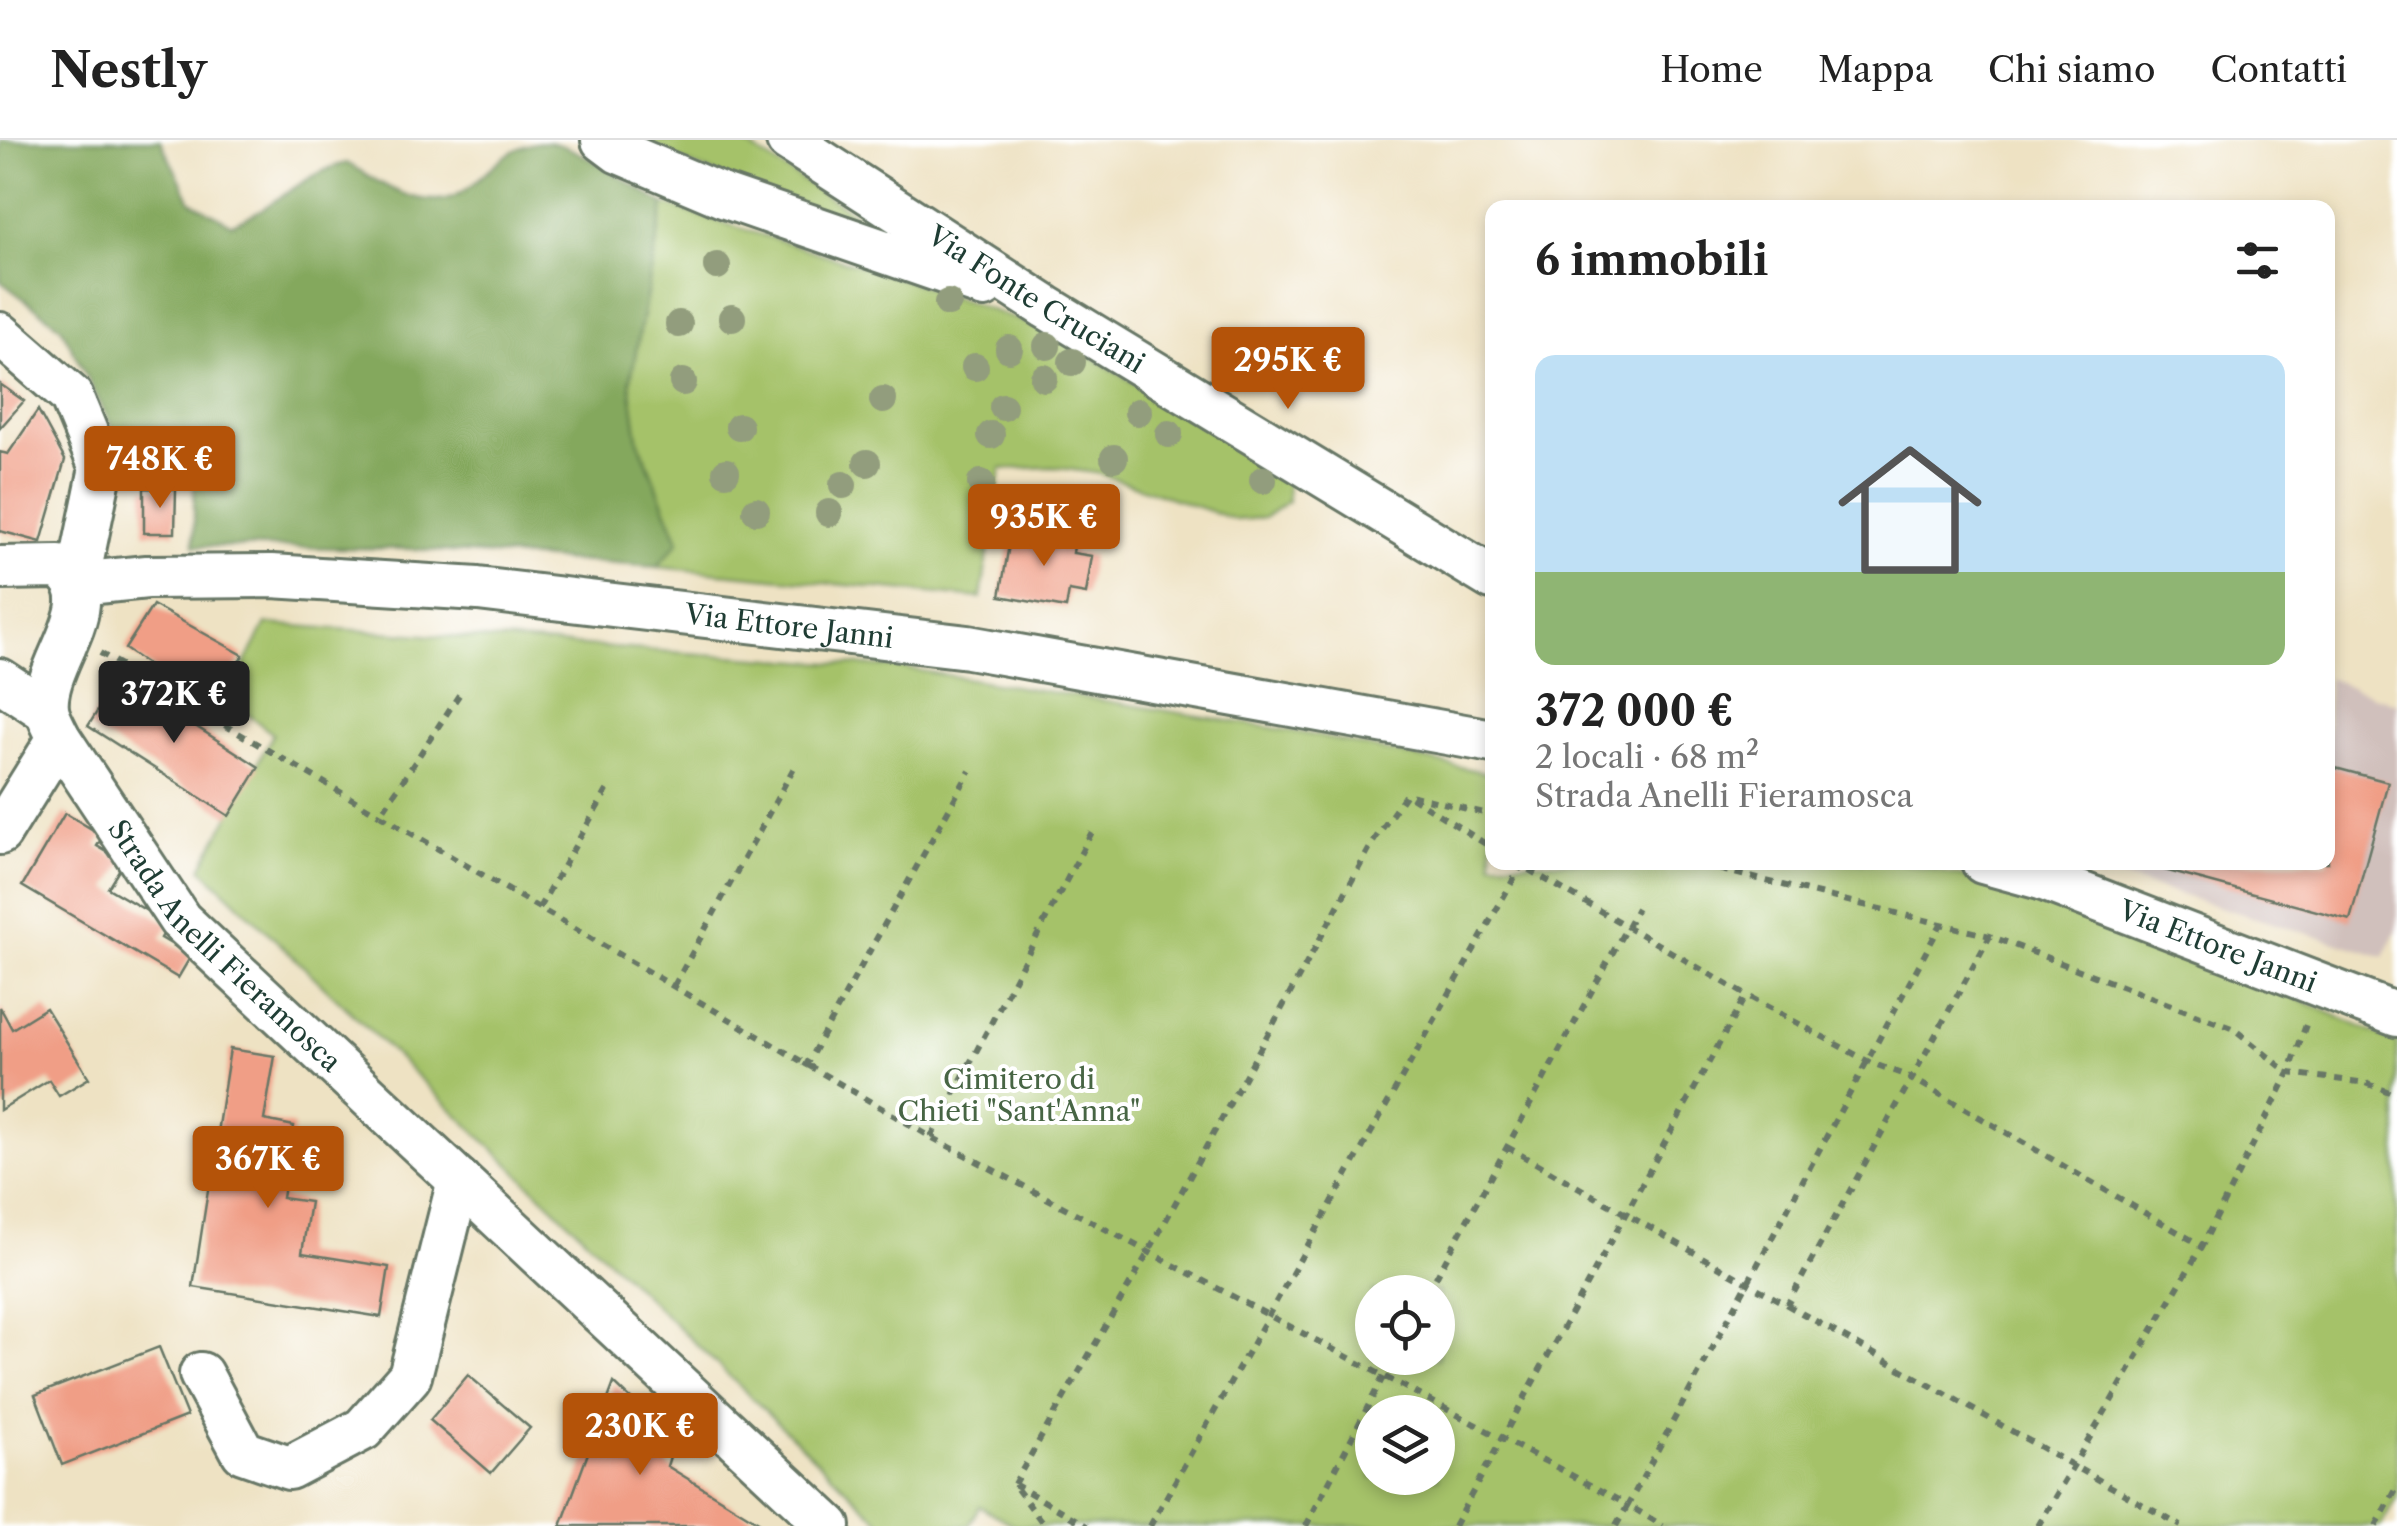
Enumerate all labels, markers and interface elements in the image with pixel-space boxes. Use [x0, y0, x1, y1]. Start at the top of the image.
text: Nestly [50, 40, 207, 99]
text: Home [1660, 48, 1763, 91]
text: Mappa [1818, 48, 1933, 91]
text: Chi siamo [1988, 48, 2155, 91]
text: Contatti [2210, 48, 2347, 91]
street label: Via Fonte Cruciani [921, 218, 1151, 380]
icon: filters [2230, 233, 2285, 288]
text: 6 immobili [1535, 234, 1768, 286]
pin: 295K € [1207, 327, 1369, 412]
text: 295K € [1234, 340, 1342, 379]
icon: home [1820, 420, 2000, 600]
pin: 748K € [79, 426, 241, 511]
text: 748K € [106, 439, 214, 478]
pin: 935K € [963, 484, 1125, 569]
text: 935K € [990, 497, 1098, 536]
street label: Via Ettore Janni [682, 597, 895, 655]
pin: 372K € [93, 661, 255, 746]
text: 372K € [121, 674, 227, 713]
text: 372 000 € [1535, 685, 1733, 737]
text: 2 locali · 68 m² [1535, 737, 1759, 776]
text: Strada Anelli Fieramosca [1535, 776, 1913, 815]
street label: Strada Anelli Fieramosca [101, 813, 349, 1079]
street label: Via Ettore Janni [2113, 892, 2322, 1000]
park label: Cimitero di Chieti "Sant'Anna" [898, 1062, 1140, 1128]
pin: 367K € [187, 1126, 349, 1211]
text: 367K € [215, 1139, 321, 1178]
map controls [1355, 1275, 1455, 1495]
button: locate [1355, 1275, 1455, 1375]
pin: 230K € [559, 1393, 721, 1478]
button: layers [1355, 1395, 1455, 1495]
text: 230K € [585, 1406, 695, 1445]

